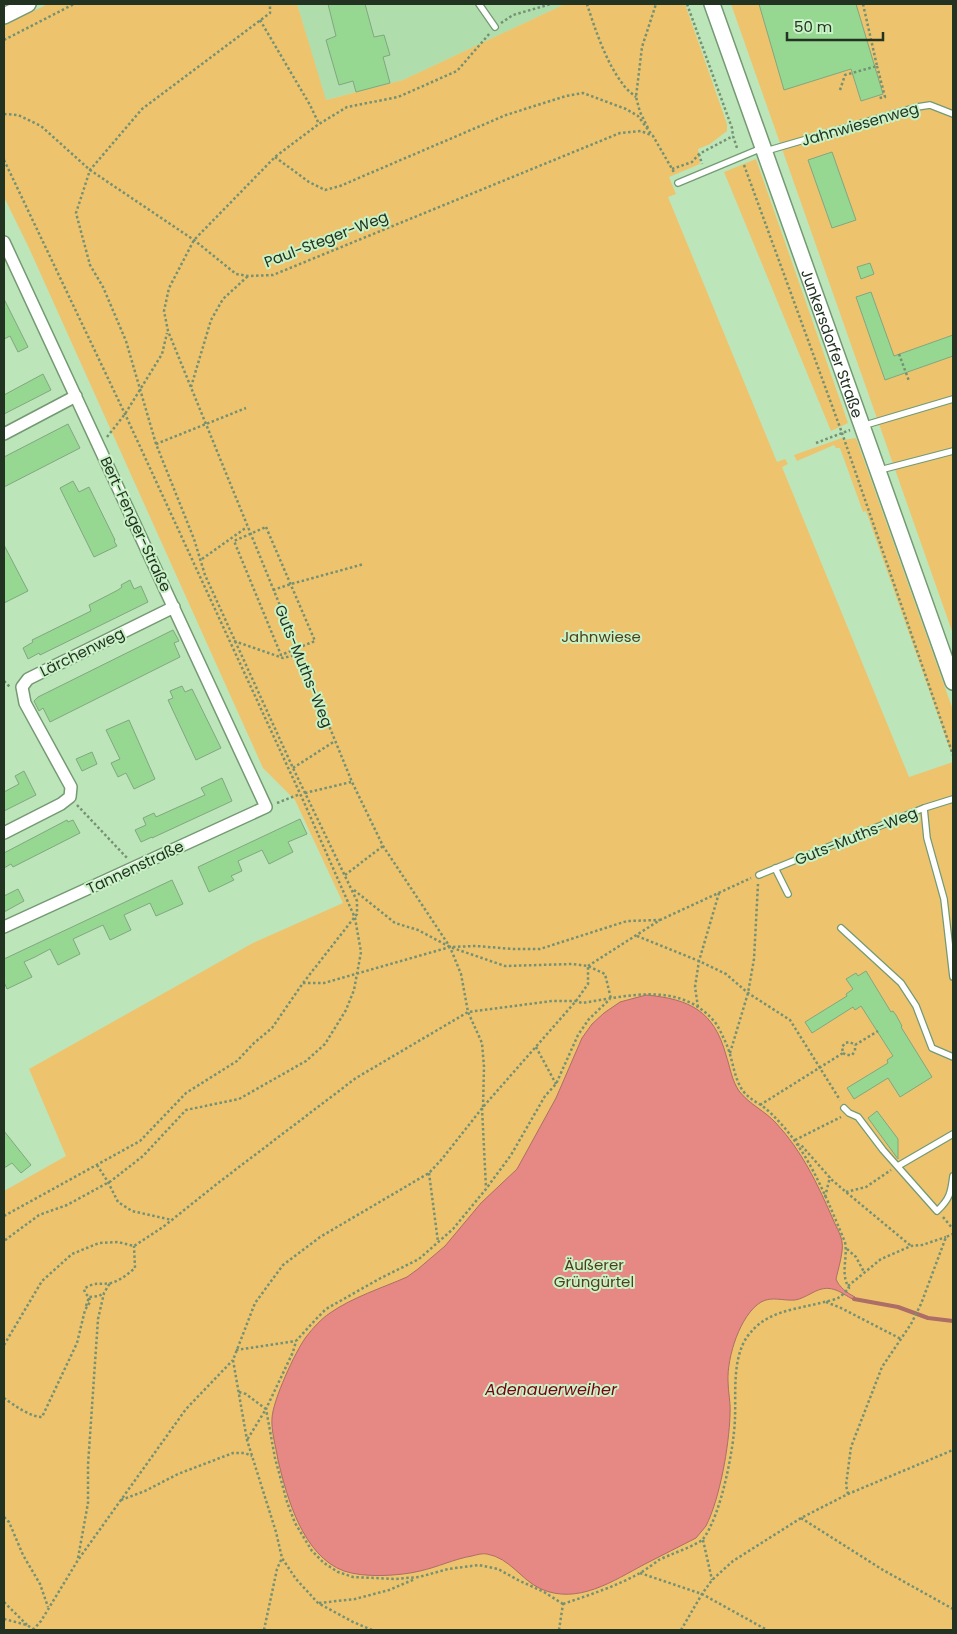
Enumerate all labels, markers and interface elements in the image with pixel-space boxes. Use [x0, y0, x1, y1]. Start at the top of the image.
scale bar [787, 10, 883, 42]
text: 50 m [794, 16, 832, 37]
street label: Jahnwiesenweg [799, 97, 921, 151]
street label: Paul-Steger-Weg [261, 206, 391, 272]
street label: Junkersdorfer Straße [796, 266, 869, 420]
street label: Bert-Fenger-Straße [95, 453, 177, 595]
street label: Guts-Muths-Weg [270, 602, 338, 730]
street label: Lärchenweg [36, 622, 128, 682]
park label: Jahnwiese [561, 626, 641, 647]
street label: Guts-Muths-Weg [792, 802, 920, 870]
street label: Tannenstraße [83, 835, 187, 899]
park label: Äußerer Grüngürtel [554, 1254, 634, 1292]
water label: Adenauerweiher [484, 1378, 618, 1401]

